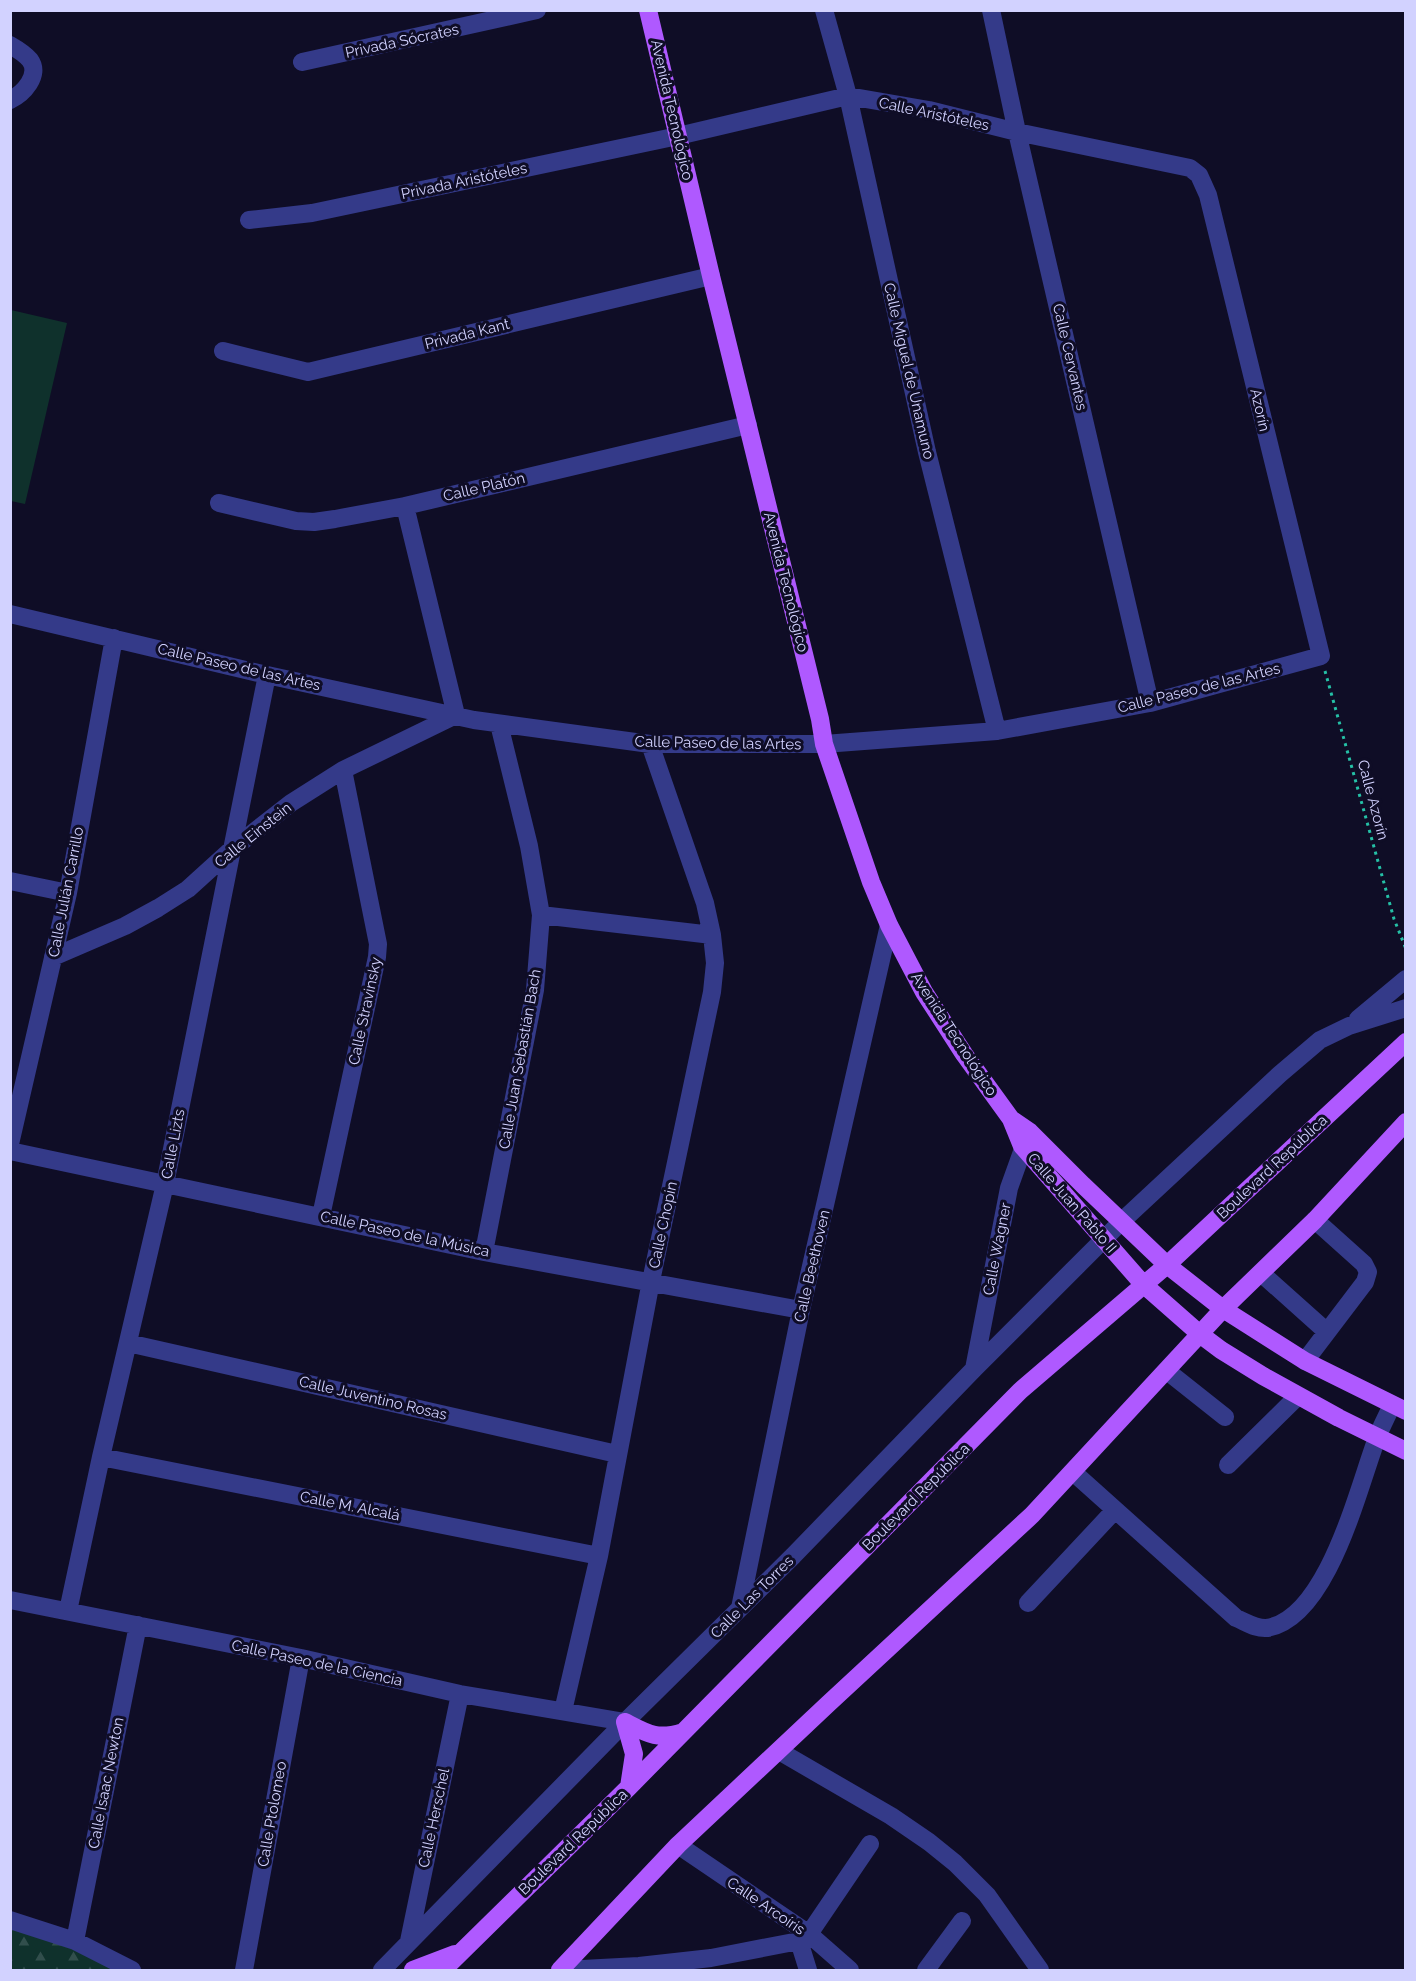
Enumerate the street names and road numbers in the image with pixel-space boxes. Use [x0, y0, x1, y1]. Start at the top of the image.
street label: Privada Sócrates [344, 20, 460, 62]
street label: Avenida Tecnológico [647, 38, 697, 182]
street label: Calle Aristóteles [877, 94, 991, 134]
street label: Privada Aristóteles [399, 159, 529, 203]
street label: Calle Miguel de Unamuno [880, 281, 938, 461]
street label: Calle Cervantes [1049, 302, 1091, 412]
street label: Privada Kant [423, 315, 511, 353]
street label: Azorín [1246, 387, 1274, 433]
street label: Calle Platón [441, 469, 527, 505]
street label: Avenida Tecnológico [760, 510, 812, 654]
street label: Calle Paseo de las Artes [156, 639, 322, 695]
street label: Calle Paseo de las Artes [1116, 659, 1282, 717]
street label: Calle Paseo de las Artes [635, 733, 801, 753]
street label: Calle Azorín [1354, 758, 1392, 842]
street label: Calle Einstein [211, 799, 295, 871]
street label: Calle Julián Carrillo [45, 825, 87, 959]
street label: Calle Stravinsky [345, 955, 385, 1067]
street label: Calle Juan Sebastián Bach [495, 968, 545, 1150]
street label: Avenida Tecnológico [907, 969, 1001, 1099]
street label: Calle Lizts [157, 1107, 189, 1181]
street label: Boulevard República [1213, 1111, 1331, 1223]
street label: Calle Juan Pablo II [1024, 1149, 1120, 1257]
street label: Calle Chopin [645, 1180, 681, 1270]
street label: Calle Wagner [979, 1200, 1015, 1297]
street label: Calle Paseo de la Música [319, 1207, 491, 1261]
street label: Calle Beethoven [790, 1208, 834, 1324]
street label: Calle Juventino Rosas [297, 1372, 449, 1424]
street label: Boulevard República [859, 1440, 973, 1554]
street label: Calle M. Alcalá [298, 1487, 402, 1525]
street label: Calle Las Torres [707, 1552, 797, 1642]
street label: Calle Paseo de la Ciencia [230, 1636, 404, 1690]
street label: Calle Isaac Newton [84, 1716, 128, 1850]
street label: Calle Ptolomeo [254, 1760, 290, 1868]
street label: Calle Herschel [415, 1766, 454, 1869]
street label: Boulevard República [515, 1785, 631, 1899]
street label: Calle Arcoíris [724, 1873, 808, 1939]

